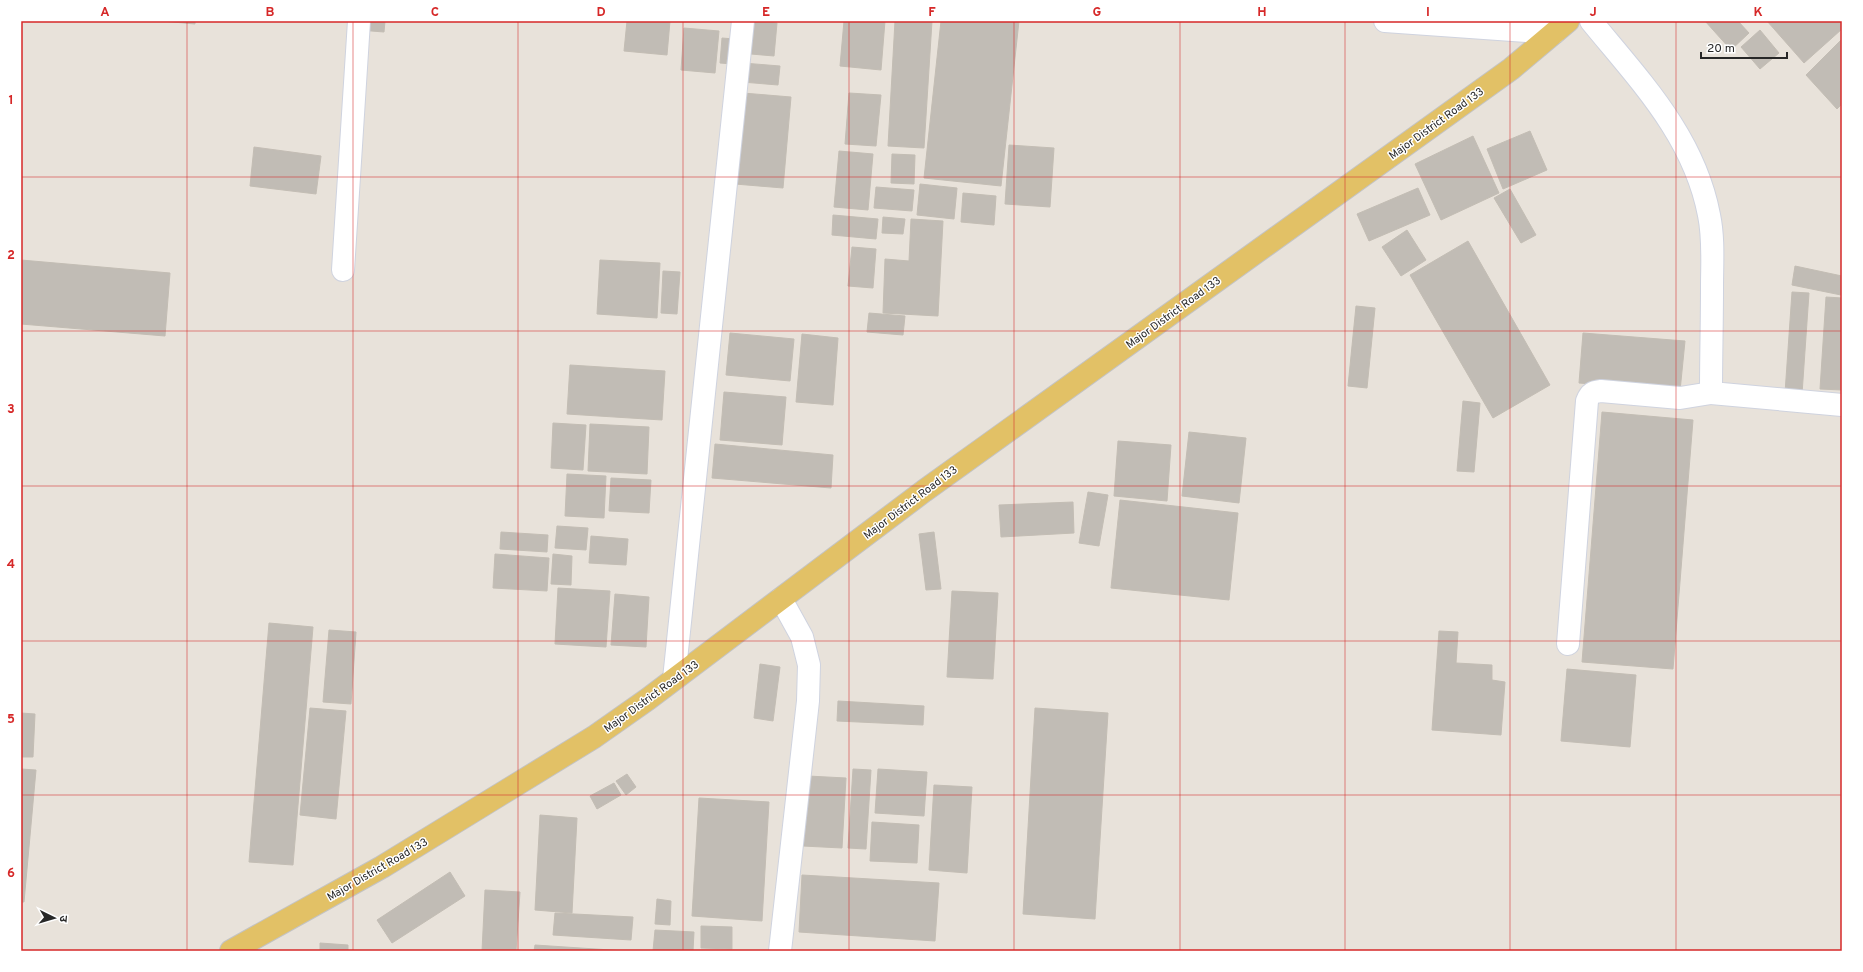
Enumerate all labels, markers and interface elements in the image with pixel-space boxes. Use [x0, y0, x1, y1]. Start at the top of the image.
text: A [100, 5, 110, 21]
text: B [266, 5, 275, 21]
text: C [431, 5, 439, 21]
text: D [596, 5, 606, 21]
text: E [762, 5, 770, 21]
text: F [928, 5, 936, 21]
text: G [1093, 5, 1102, 21]
text: H [1257, 5, 1267, 21]
text: I [1426, 5, 1430, 21]
text: J [1589, 5, 1597, 21]
text: K [1753, 5, 1763, 21]
scale bar [1701, 34, 1787, 60]
text: 20 m [1707, 41, 1735, 57]
street label: Major District Road 133 [1386, 85, 1487, 163]
text: 1 [8, 93, 14, 109]
text: 2 [7, 248, 15, 264]
street label: Major District Road 133 [1123, 274, 1224, 352]
text: 3 [7, 402, 15, 418]
street label: Major District Road 133 [861, 463, 960, 543]
text: 4 [7, 557, 15, 573]
street label: Major District Road 133 [601, 658, 702, 736]
text: 5 [7, 712, 15, 728]
street label: Major District Road 133 [325, 835, 430, 904]
text: 6 [7, 866, 15, 882]
north arrow [34, 898, 74, 938]
text: उ [56, 915, 70, 923]

